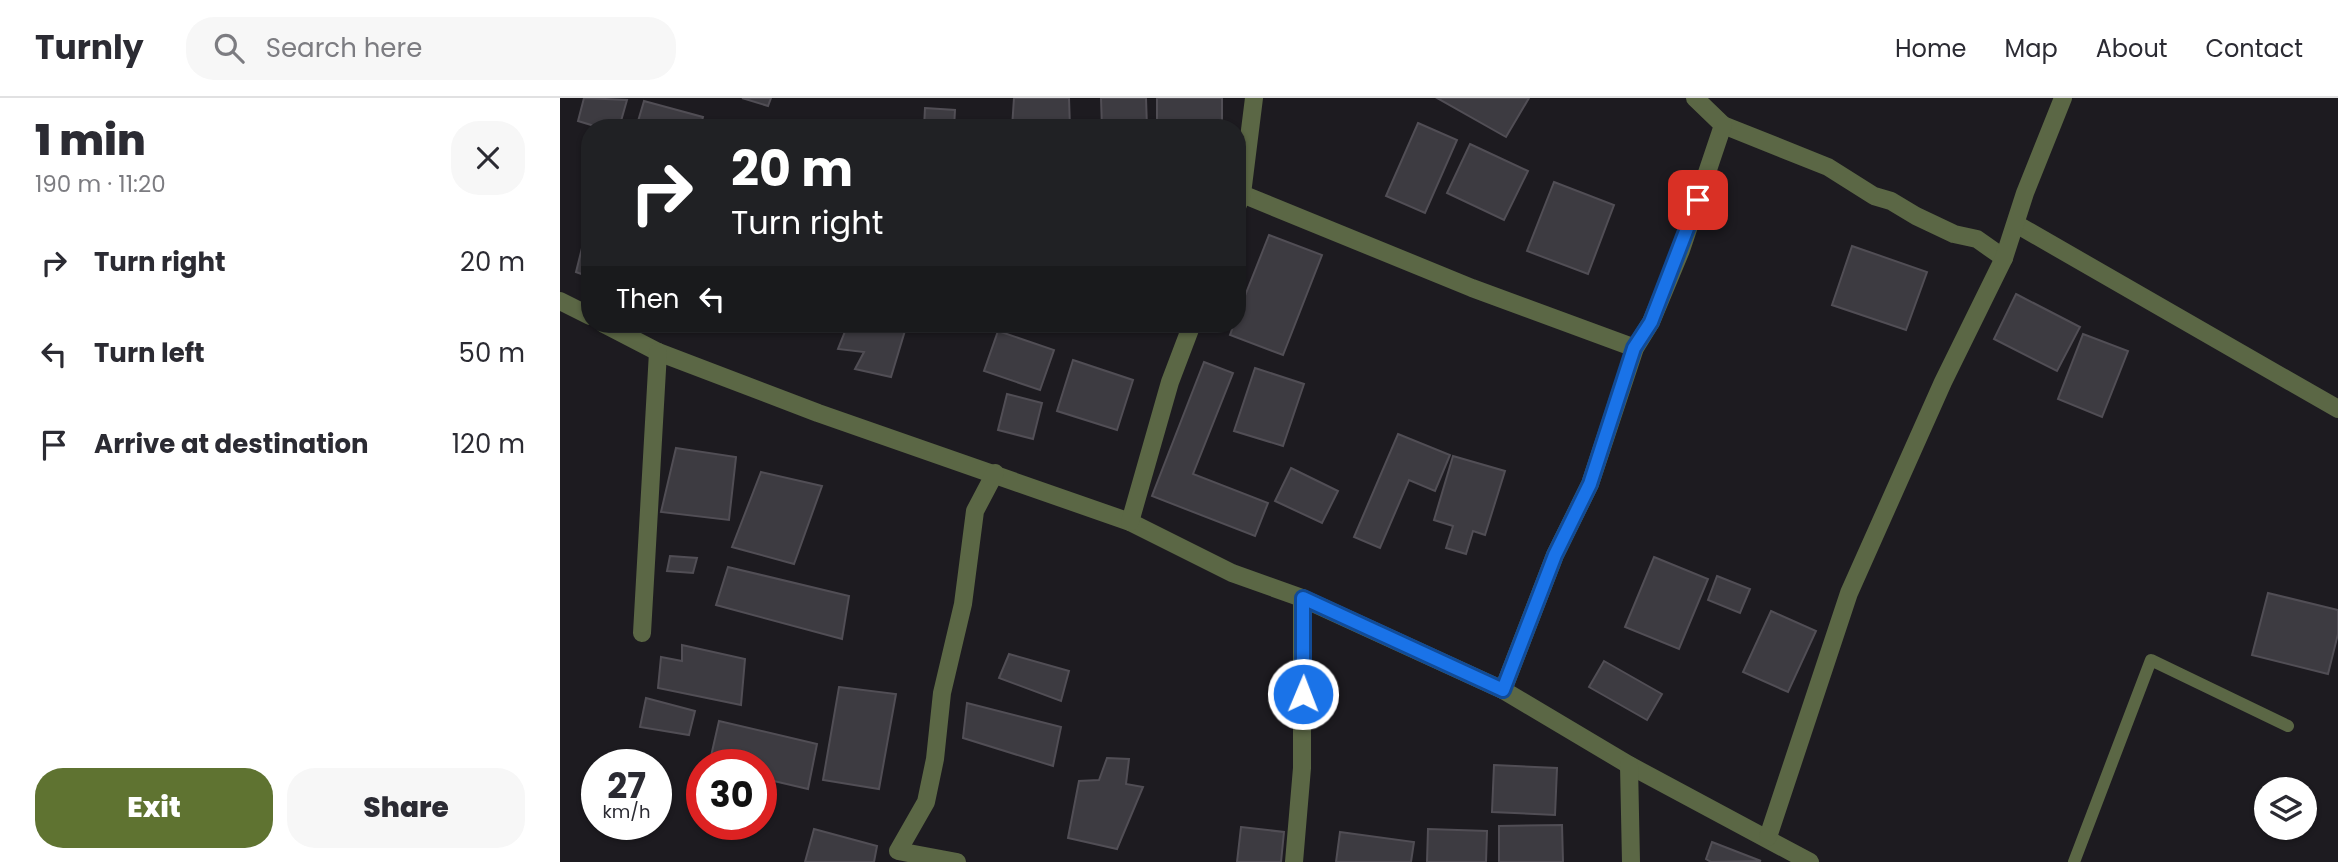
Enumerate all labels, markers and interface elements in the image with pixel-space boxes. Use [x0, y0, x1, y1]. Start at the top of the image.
search box [186, 17, 676, 80]
text: Turnly [35, 24, 144, 71]
icon: search [210, 29, 248, 67]
text: Search here [266, 30, 422, 66]
text: Home [1895, 32, 1967, 65]
text: Map [2005, 32, 2058, 65]
text: About [2096, 32, 2167, 65]
text: Contact [2205, 32, 2303, 65]
text: 1 min [35, 111, 146, 170]
button: close [451, 121, 525, 195]
text: 20 m [731, 135, 853, 203]
icon: right [616, 147, 707, 238]
text: 190 m · 11:20 [35, 168, 166, 200]
pin [1668, 170, 1728, 230]
icon: arrive [1679, 181, 1717, 219]
text: Turn right [731, 200, 883, 245]
icon: right [35, 244, 73, 282]
text: Turn right [94, 244, 226, 280]
text: 20 m [460, 244, 525, 280]
icon: left [693, 280, 731, 318]
text: Then [616, 281, 679, 317]
icon: left [35, 335, 73, 373]
text: Turn left [94, 335, 205, 371]
text: 50 m [459, 335, 525, 371]
icon: arrive [35, 426, 73, 464]
text: Arrive at destination [94, 426, 369, 462]
text: 120 m [452, 426, 525, 462]
position arrow [1266, 657, 1340, 731]
speed limit sign: 30 [686, 749, 777, 840]
text: 27 [607, 761, 646, 810]
button: Exit [35, 768, 273, 848]
button: Share [287, 768, 525, 848]
map controls [2254, 777, 2317, 840]
button: layers [2254, 777, 2317, 840]
text: km/h [603, 799, 650, 824]

